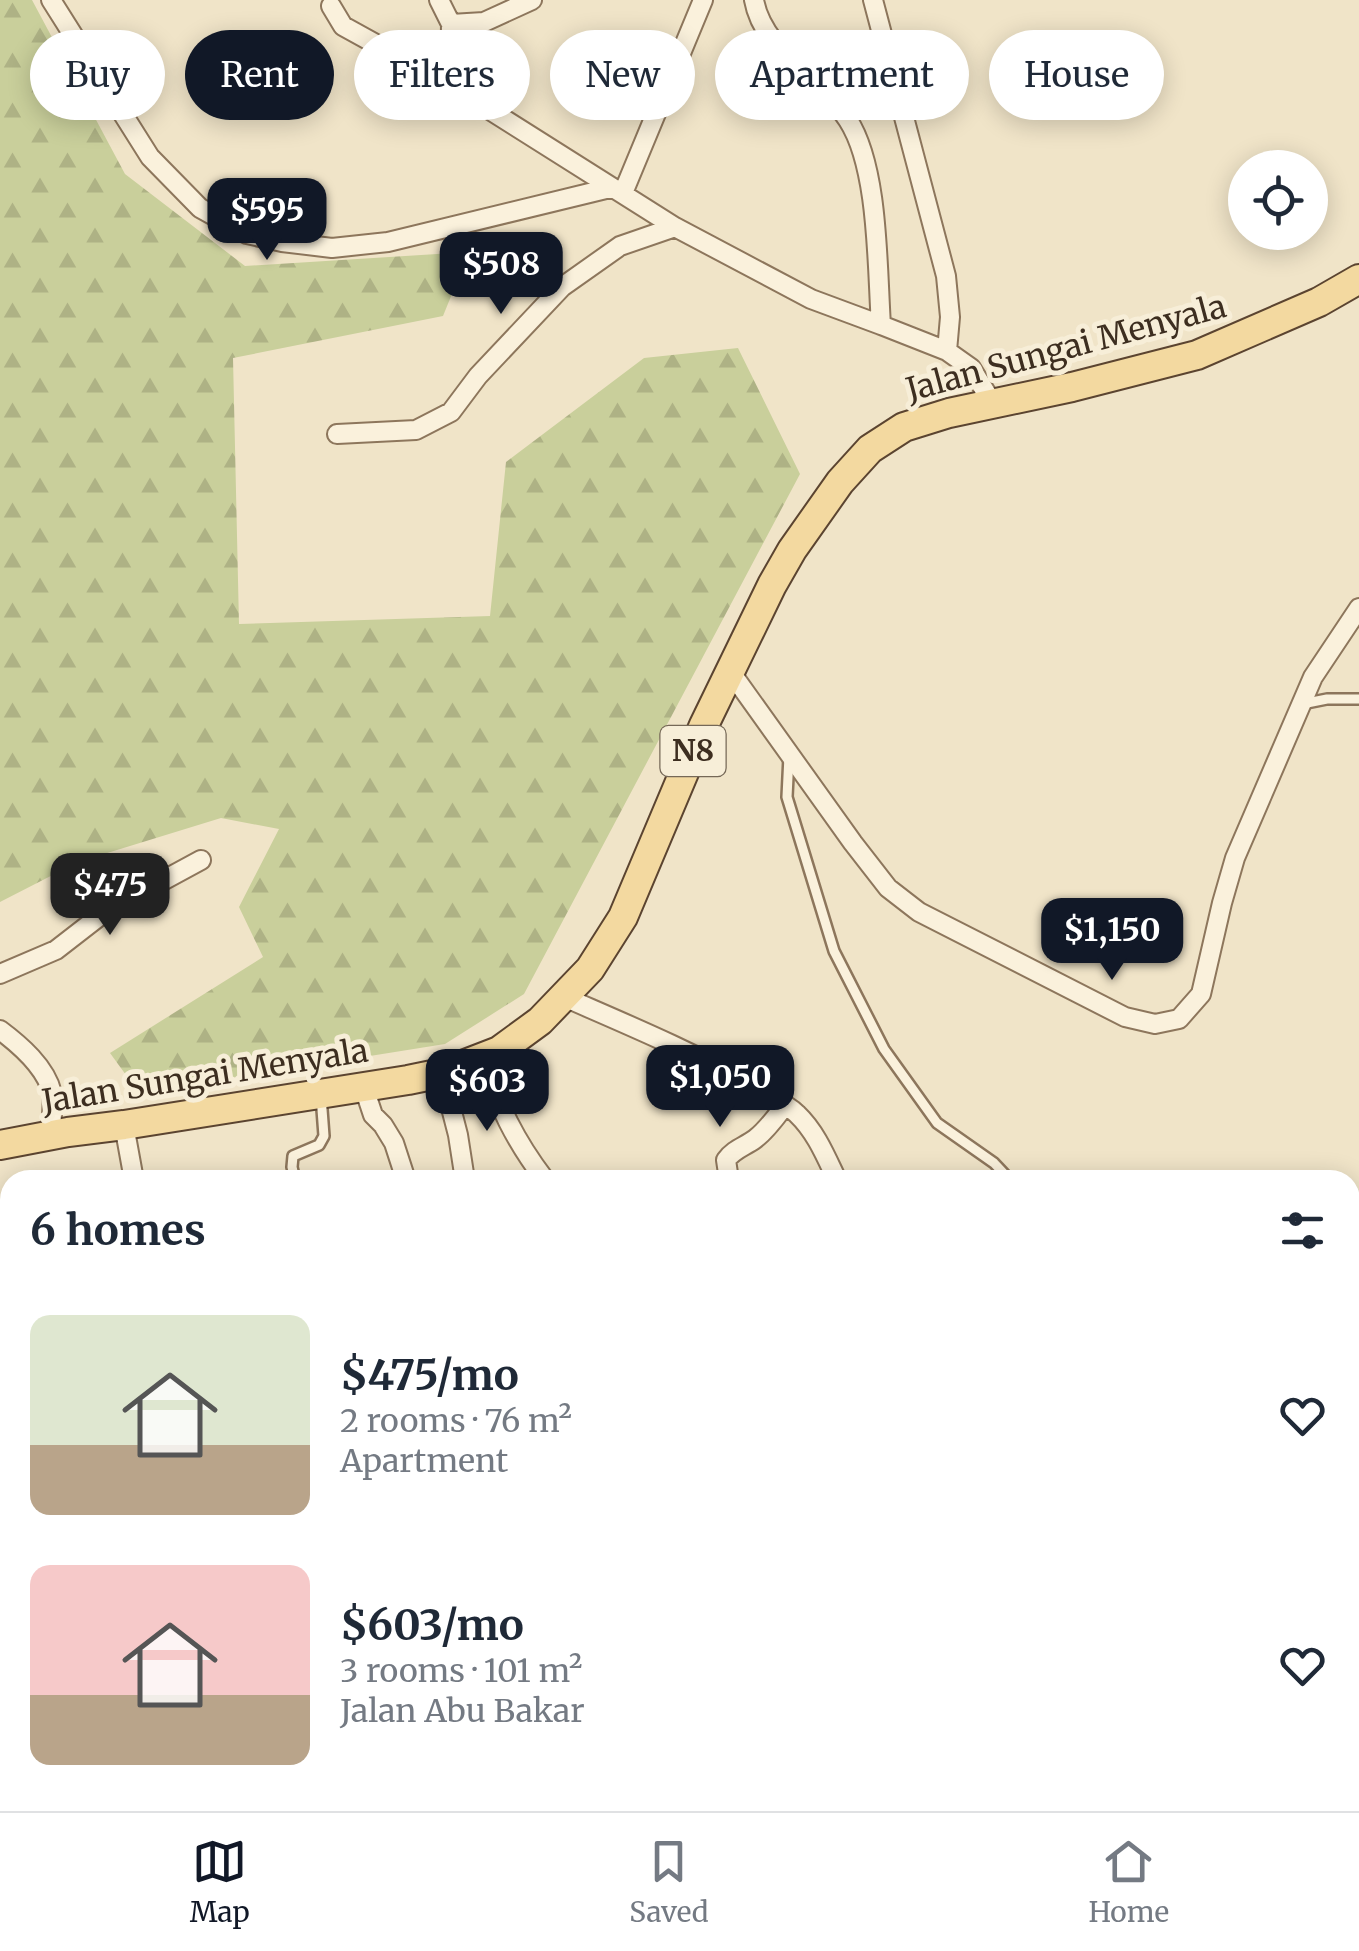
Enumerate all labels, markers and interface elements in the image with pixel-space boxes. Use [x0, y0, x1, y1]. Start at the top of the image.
chip: Buy [30, 30, 165, 120]
chip: Rent [185, 30, 334, 120]
chip: Filters [354, 30, 530, 120]
chip: New [550, 30, 695, 120]
chip: Apartment [715, 30, 969, 120]
chip: House [989, 30, 1164, 120]
map controls [1228, 150, 1328, 250]
button: locate [1228, 150, 1328, 250]
pin: $595 [208, 178, 326, 263]
text: $595 [229, 190, 305, 230]
pin: $508 [442, 232, 560, 317]
text: $508 [462, 244, 540, 284]
street label: Jalan Sungai Menyala [901, 286, 1230, 410]
road number: N8 [660, 726, 726, 776]
pin: $475 [51, 853, 169, 938]
text: $475 [72, 865, 148, 905]
pin: $1,150 [1031, 898, 1193, 983]
text: $1,150 [1063, 910, 1161, 950]
street label: Jalan Sungai Menyala [38, 1030, 371, 1122]
pin: $1,050 [639, 1045, 801, 1130]
pin: $603 [428, 1049, 546, 1134]
text: $1,050 [668, 1057, 772, 1097]
text: $603 [448, 1061, 526, 1101]
icon: filters [1275, 1203, 1330, 1258]
text: 6 homes [30, 1204, 206, 1256]
text: $475/mo [340, 1349, 519, 1401]
icon: home [110, 1355, 230, 1475]
icon: heart [1275, 1388, 1330, 1443]
text: 2 rooms · 76 m² [340, 1401, 572, 1441]
text: Apartment [340, 1441, 508, 1481]
text: $603/mo [340, 1599, 524, 1651]
icon: home [110, 1605, 230, 1725]
icon: heart [1275, 1638, 1330, 1693]
text: 3 rooms · 101 m² [340, 1651, 582, 1691]
text: Jalan Abu Bakar [340, 1691, 585, 1731]
tab: Map [190, 1834, 250, 1930]
tab: Saved [629, 1834, 709, 1930]
tab: Home [1088, 1834, 1169, 1930]

